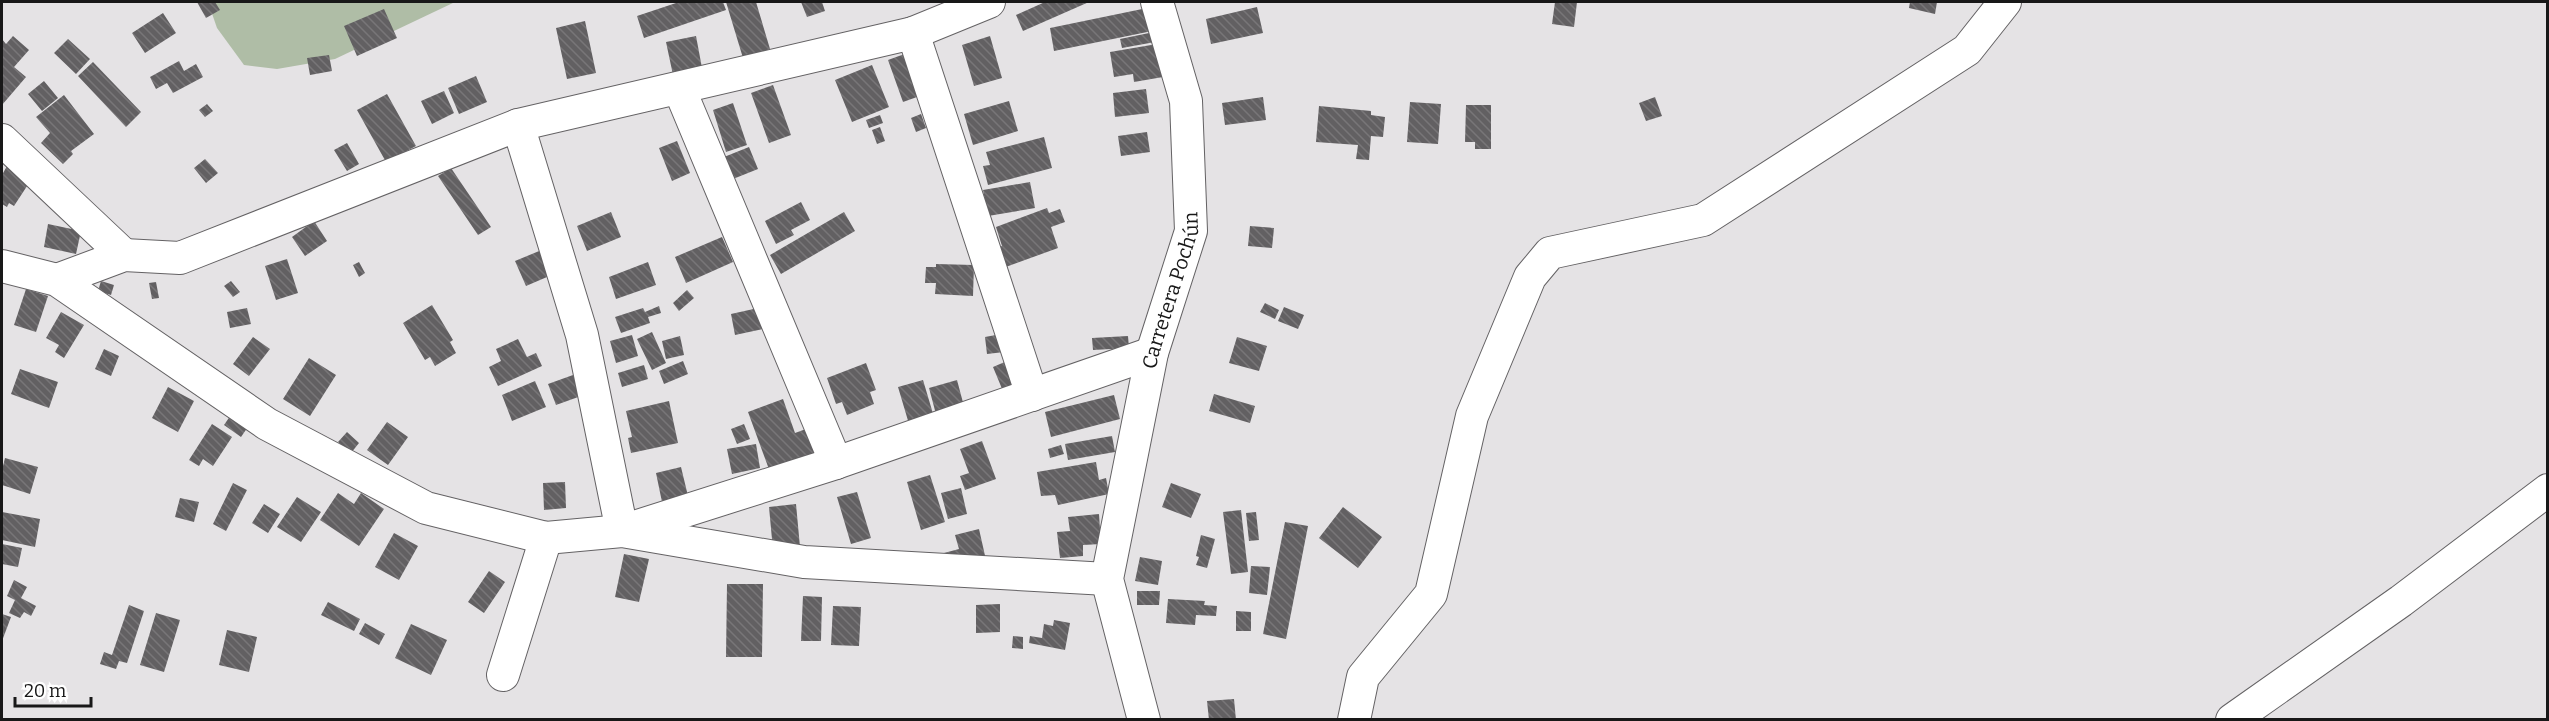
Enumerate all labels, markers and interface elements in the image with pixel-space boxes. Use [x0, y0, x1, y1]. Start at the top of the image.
street label: Carretera Pochún [1137, 211, 1203, 371]
scale bar [15, 670, 92, 708]
text: 20 m [24, 680, 66, 702]

